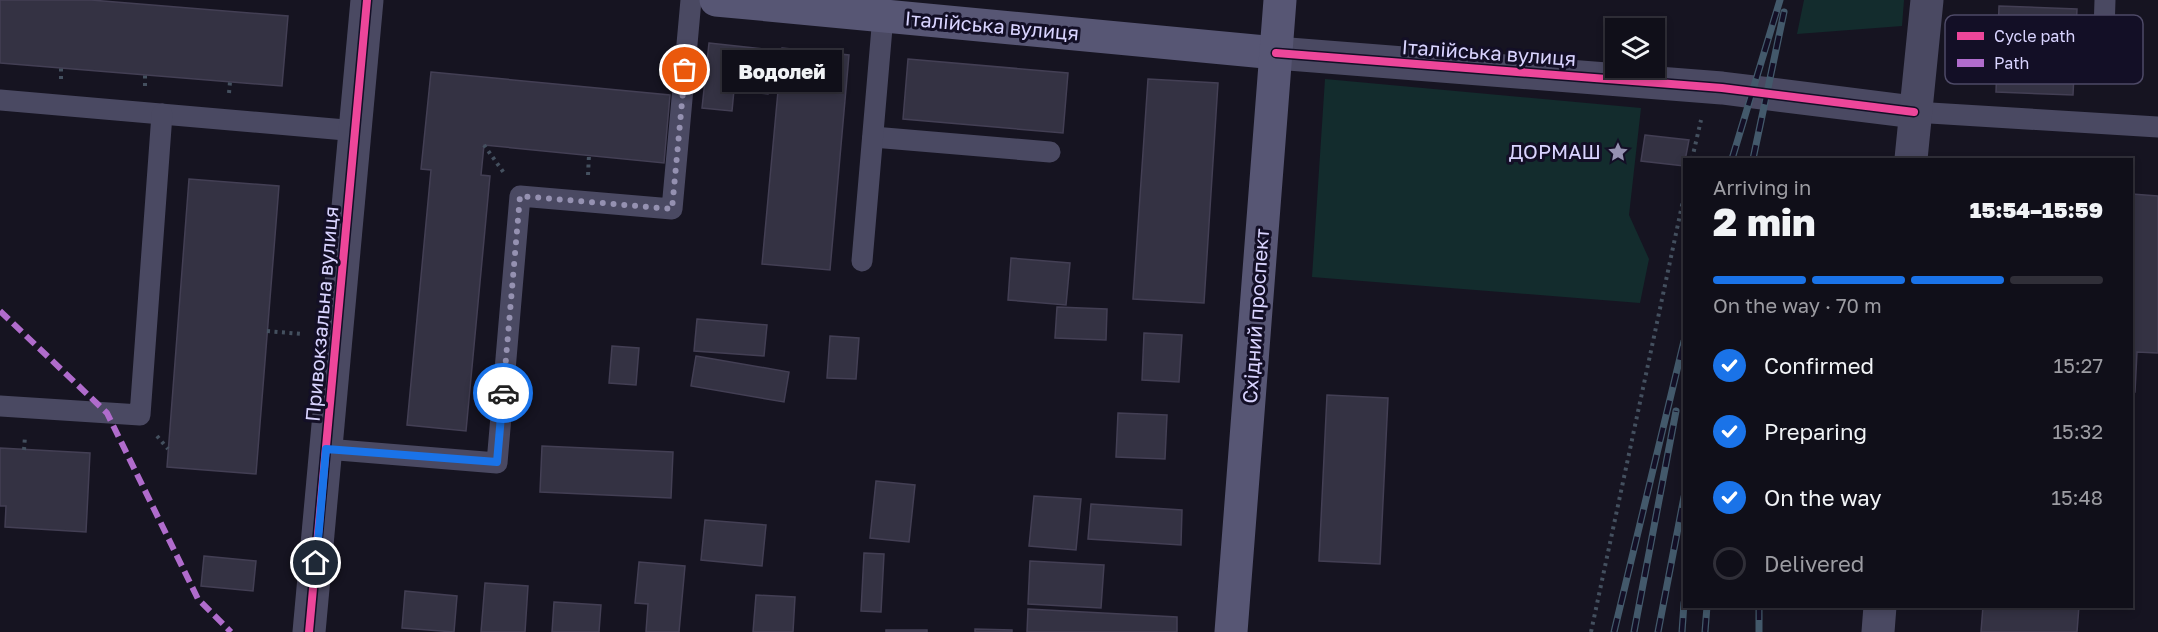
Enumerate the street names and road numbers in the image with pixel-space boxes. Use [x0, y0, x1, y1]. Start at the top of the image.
street label: Італійська вулиця [904, 5, 1080, 45]
street label: Італійська вулиця [1401, 34, 1577, 70]
street label: Привокзальна вулиця [300, 205, 342, 423]
street label: Східний проспект [1237, 227, 1273, 404]

